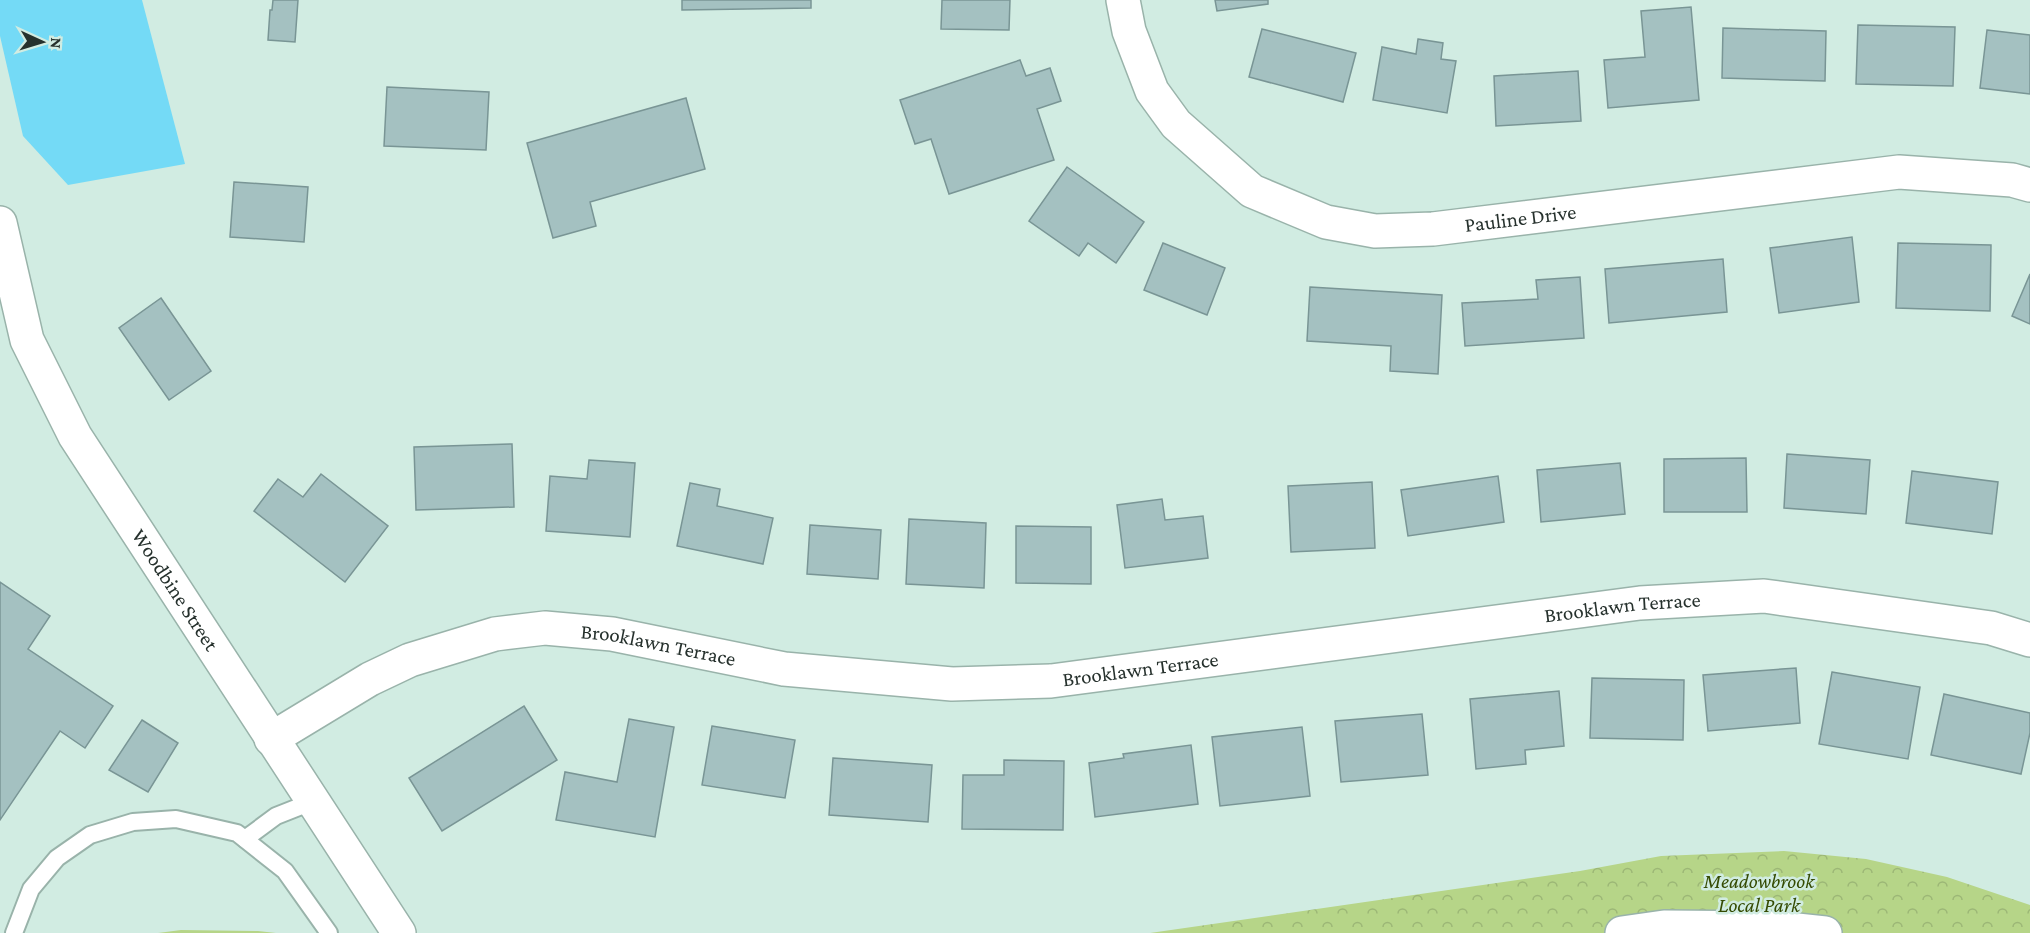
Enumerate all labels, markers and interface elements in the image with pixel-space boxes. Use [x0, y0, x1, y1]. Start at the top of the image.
north arrow [12, 12, 72, 72]
text: N [48, 37, 65, 49]
street label: Pauline Drive [1463, 200, 1578, 237]
street label: Woodbine Street [127, 524, 224, 656]
street label: Brooklawn Terrace [1543, 588, 1701, 628]
street label: Brooklawn Terrace [580, 619, 738, 671]
street label: Brooklawn Terrace [1061, 647, 1220, 691]
park label: Meadowbrook Local Park [1703, 869, 1815, 917]

